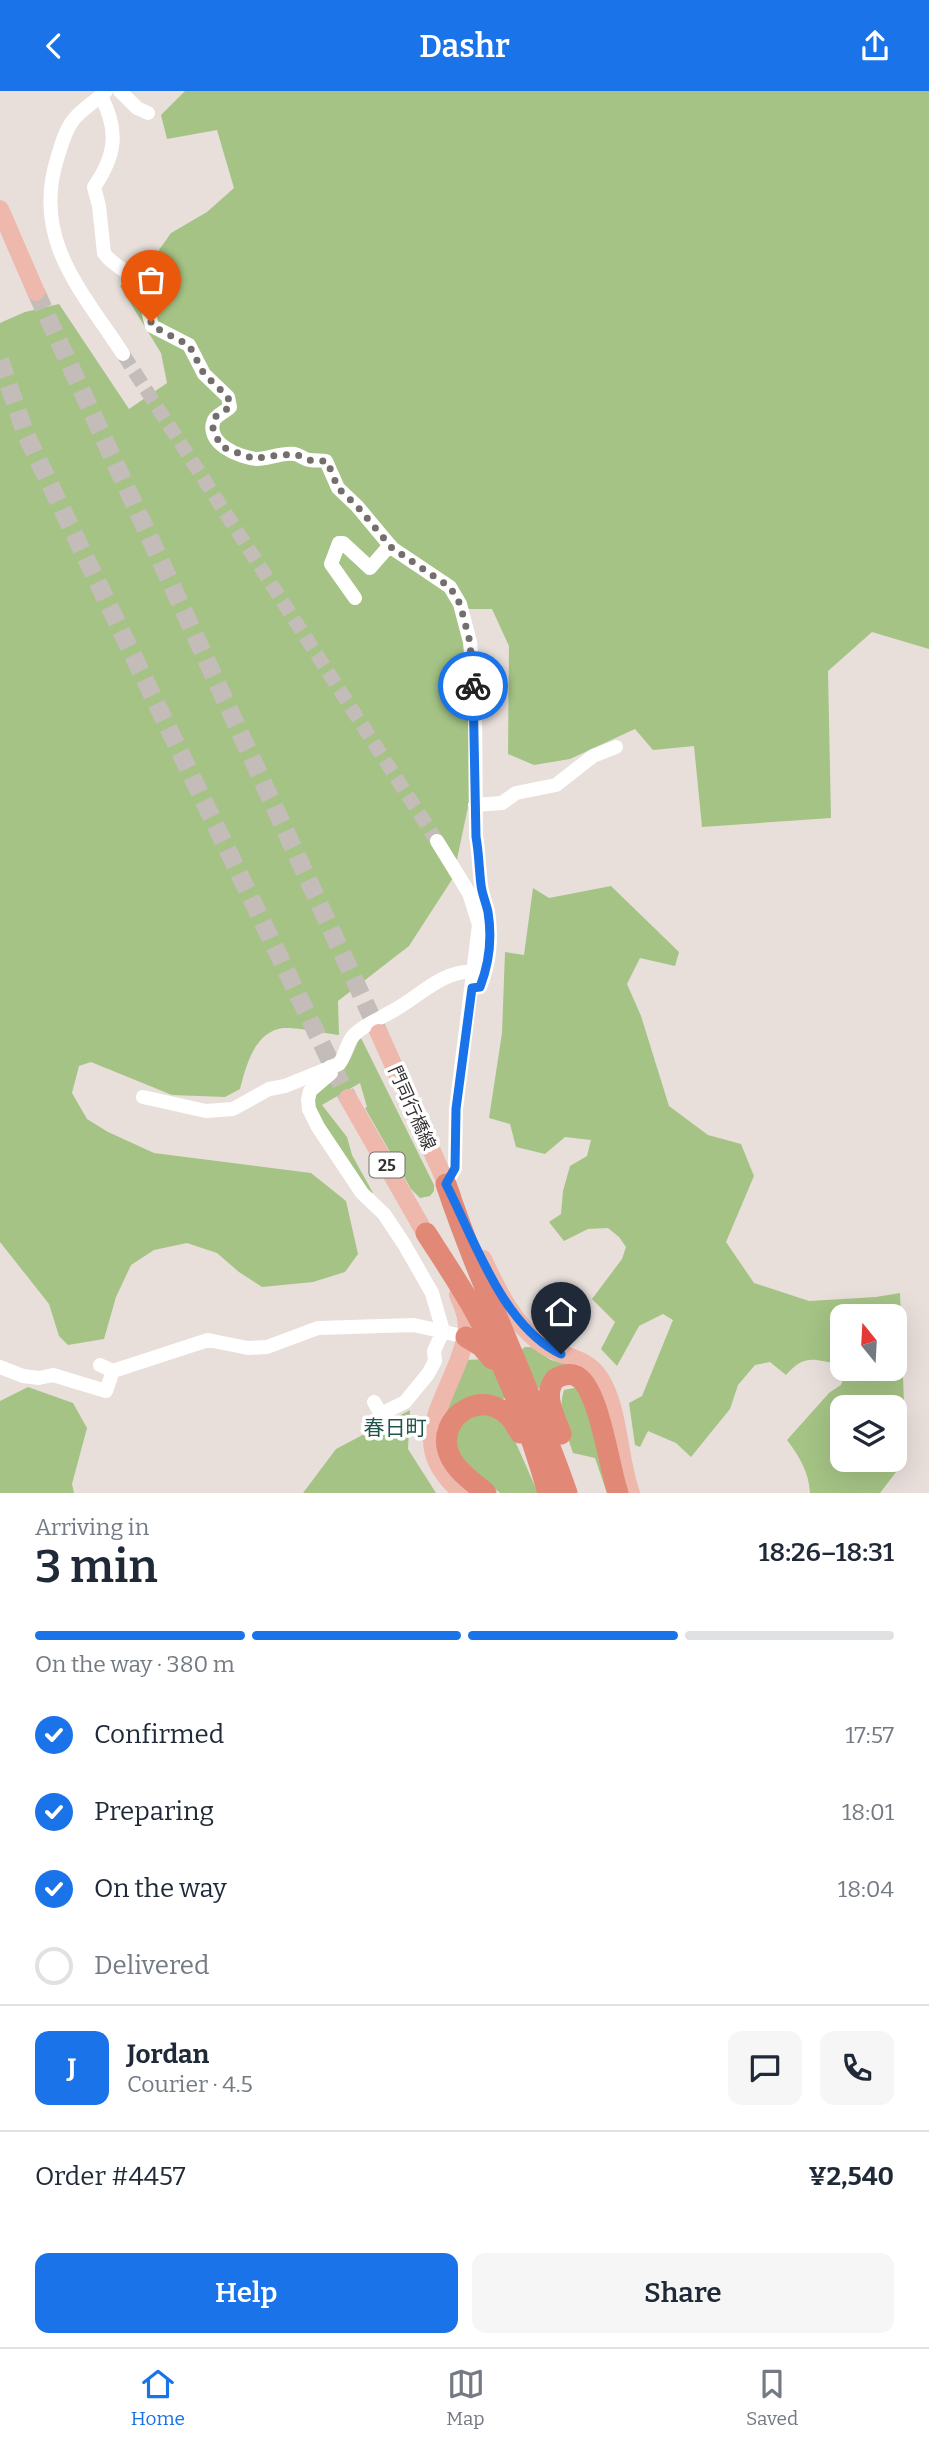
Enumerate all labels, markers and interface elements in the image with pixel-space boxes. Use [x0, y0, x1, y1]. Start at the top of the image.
icon: back [35, 27, 73, 65]
text: Dashr [419, 27, 510, 65]
icon: share [856, 27, 894, 65]
pin [121, 250, 181, 322]
icon: bag [132, 261, 170, 299]
courier [438, 651, 508, 721]
icon: bike [454, 667, 492, 705]
street label: 門司行橋線 [384, 1062, 440, 1154]
road number: 25 [370, 1153, 404, 1177]
pin [531, 1282, 591, 1354]
icon: home [542, 1293, 580, 1331]
north arrow [830, 1304, 906, 1381]
map controls [830, 1304, 907, 1472]
button: layers [830, 1395, 907, 1472]
district label: 春日町 [364, 1415, 427, 1441]
text: Arriving in [35, 1513, 149, 1541]
text: 18:26–18:31 [759, 1537, 894, 1568]
text: 3 min [35, 1539, 158, 1594]
text: On the way · 380 m [35, 1650, 235, 1678]
icon: check [35, 1716, 73, 1754]
text: Confirmed [94, 1719, 224, 1750]
text: 17:57 [845, 1721, 894, 1749]
icon: check [35, 1793, 73, 1831]
text: Preparing [94, 1796, 214, 1827]
text: 18:01 [842, 1798, 894, 1826]
icon: check [35, 1870, 73, 1908]
text: On the way [94, 1873, 227, 1904]
text: 18:04 [838, 1875, 894, 1903]
text: Delivered [94, 1950, 209, 1981]
button: chat [728, 2031, 802, 2105]
button: phone [820, 2031, 894, 2105]
text: Jordan [127, 2039, 209, 2070]
text: J [68, 2053, 76, 2084]
text: Courier · 4.5 [127, 2070, 253, 2098]
text: Order #4457 [35, 2161, 185, 2192]
text: ¥2,540 [808, 2161, 894, 2192]
button: Help [35, 2253, 458, 2333]
button: Share [472, 2253, 894, 2333]
tab: Home [131, 2365, 185, 2430]
tab: Map [446, 2365, 485, 2430]
tab: Saved [746, 2365, 798, 2430]

